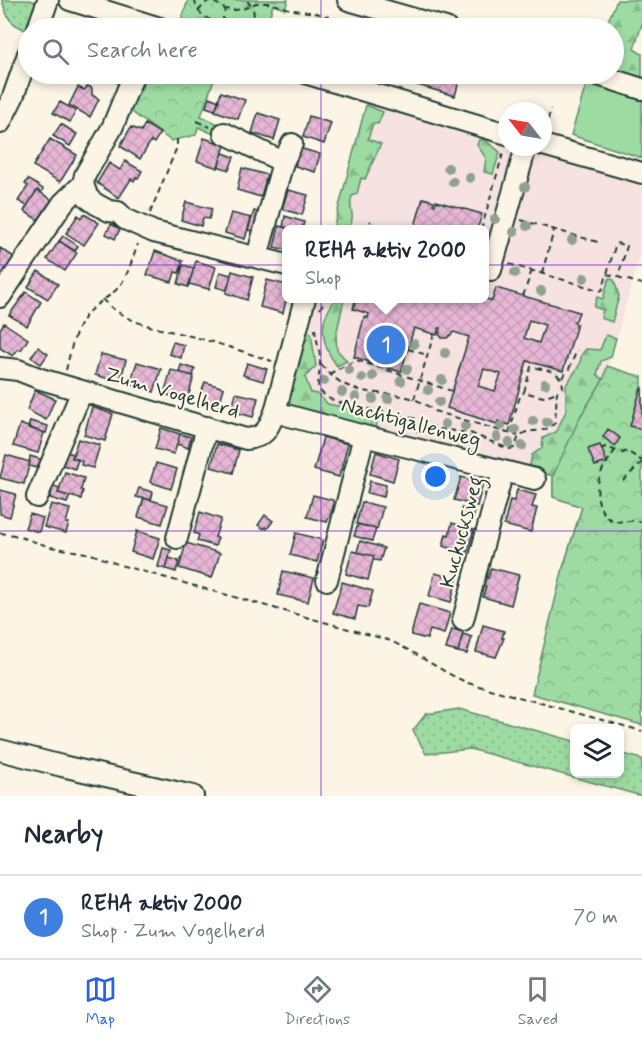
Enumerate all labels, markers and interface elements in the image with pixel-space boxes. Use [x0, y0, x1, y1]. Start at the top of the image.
search box [18, 18, 624, 84]
icon: search [39, 35, 72, 68]
text: Search here [87, 37, 198, 65]
north arrow [498, 102, 552, 156]
popup [282, 225, 489, 303]
text: REHA aktiv 2000 [305, 237, 466, 265]
text: Shop [305, 265, 342, 292]
pin: 1 [366, 322, 406, 368]
street label: Zum Vogelherd [102, 360, 242, 426]
street label: Nachtigallenweg [338, 391, 484, 456]
your location [421, 462, 450, 491]
street label: Kuckucksweg [434, 473, 492, 592]
map controls [570, 724, 624, 778]
button: layers [570, 724, 624, 778]
text: Nearby [24, 818, 103, 852]
text: REHA aktiv 2000 [81, 890, 242, 918]
text: 1 [39, 904, 48, 931]
text: 70 m [573, 904, 618, 931]
text: Shop · Zum Vogelherd [81, 918, 265, 945]
tab: Map [84, 973, 117, 1030]
tab: Directions [284, 973, 350, 1030]
tab: Saved [518, 973, 558, 1030]

